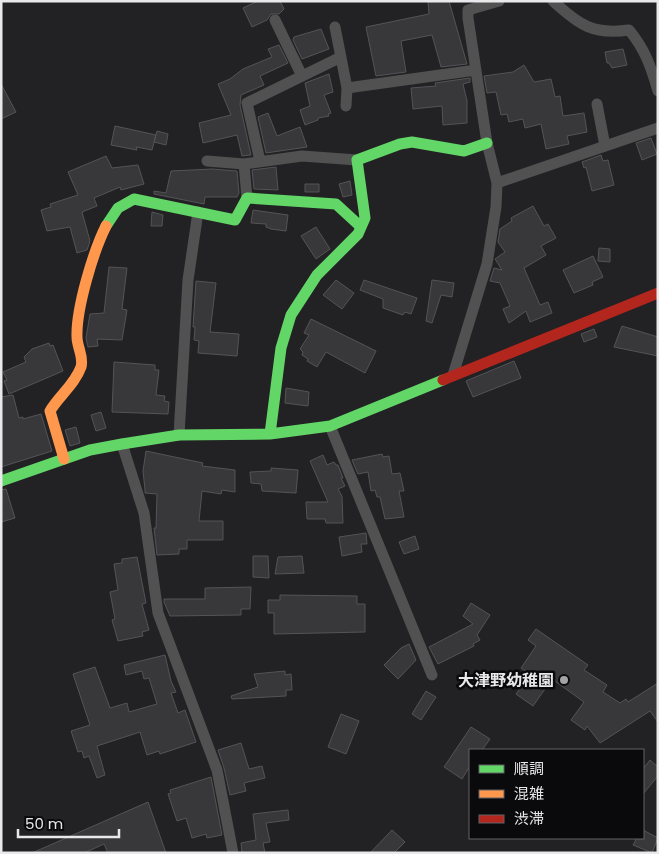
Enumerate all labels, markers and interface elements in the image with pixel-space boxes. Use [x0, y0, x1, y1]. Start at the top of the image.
place label: 大津野幼稚園 [458, 669, 554, 692]
marker: 大津野幼稚園 [558, 674, 570, 686]
legend [469, 749, 644, 839]
text: 順調 [514, 758, 544, 779]
text: 混雑 [514, 783, 544, 804]
scale bar [18, 806, 119, 838]
text: 渋滞 [514, 808, 544, 829]
text: 50 m [25, 813, 63, 834]

